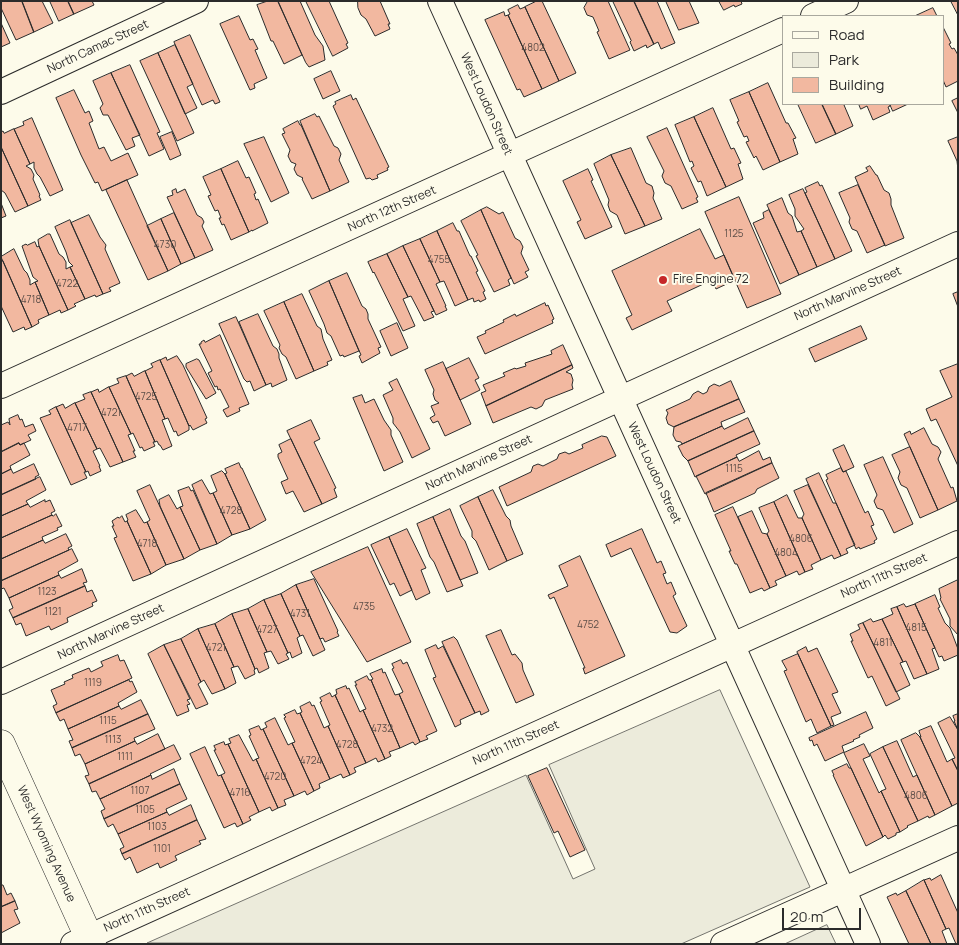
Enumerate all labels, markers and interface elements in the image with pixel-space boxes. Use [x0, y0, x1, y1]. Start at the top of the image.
legend [782, 15, 944, 105]
street label: North Camac Street [45, 17, 151, 77]
text: Road [829, 24, 865, 45]
house number: 4802 [521, 42, 545, 54]
text: Park [829, 49, 859, 70]
street label: West Loudon Street [457, 51, 515, 157]
text: Building [829, 74, 884, 95]
street label: North 12th Street [346, 183, 438, 235]
house number: 1125 [724, 228, 744, 240]
house number: 4730 [154, 239, 176, 251]
house number: 4755 [428, 254, 450, 266]
street label: North Marvine Street [792, 264, 904, 324]
place label: Fire Engine 72 [673, 273, 749, 287]
marker: Fire Engine 72 [657, 274, 669, 286]
house number: 4722 [56, 278, 78, 290]
house number: 4718 [21, 294, 41, 306]
house number: 4725 [135, 391, 157, 403]
house number: 4721 [101, 407, 121, 419]
street label: West Loudon Street [624, 420, 684, 526]
house number: 4717 [67, 422, 87, 434]
street label: North Marvine Street [424, 432, 534, 494]
house number: 1115 [725, 463, 743, 475]
house number: 4728 [220, 505, 242, 517]
house number: 4806 [789, 533, 813, 545]
house number: 4718 [137, 538, 157, 550]
house number: 4804 [774, 547, 798, 559]
street label: North 11th Street [839, 551, 929, 601]
house number: 1123 [37, 586, 57, 598]
street label: North Marvine Street [56, 601, 166, 663]
house number: 4735 [353, 601, 375, 613]
house number: 1121 [44, 606, 62, 618]
house number: 4731 [290, 608, 310, 620]
house number: 4752 [577, 619, 599, 631]
house number: 4815 [905, 622, 927, 634]
house number: 4727 [256, 624, 278, 636]
house number: 4811 [873, 637, 893, 649]
house number: 4721 [206, 642, 226, 654]
house number: 1119 [84, 677, 102, 689]
house number: 1115 [99, 715, 117, 727]
street label: North 11th Street [471, 718, 561, 768]
house number: 4732 [371, 723, 393, 735]
house number: 1113 [104, 734, 122, 746]
house number: 4728 [336, 739, 358, 751]
house number: 1111 [117, 751, 133, 763]
house number: 4724 [300, 755, 322, 767]
house number: 4720 [264, 771, 286, 783]
street label: West Wyoming Avenue [14, 783, 78, 905]
house number: 1107 [131, 785, 149, 797]
house number: 4716 [229, 787, 251, 799]
house number: 4806 [904, 790, 928, 802]
house number: 1105 [135, 804, 155, 816]
house number: 1103 [147, 821, 167, 833]
house number: 1101 [153, 843, 171, 855]
street label: North 11th Street [102, 885, 192, 935]
scale bar [784, 898, 863, 930]
text: 20 m [790, 906, 823, 927]

